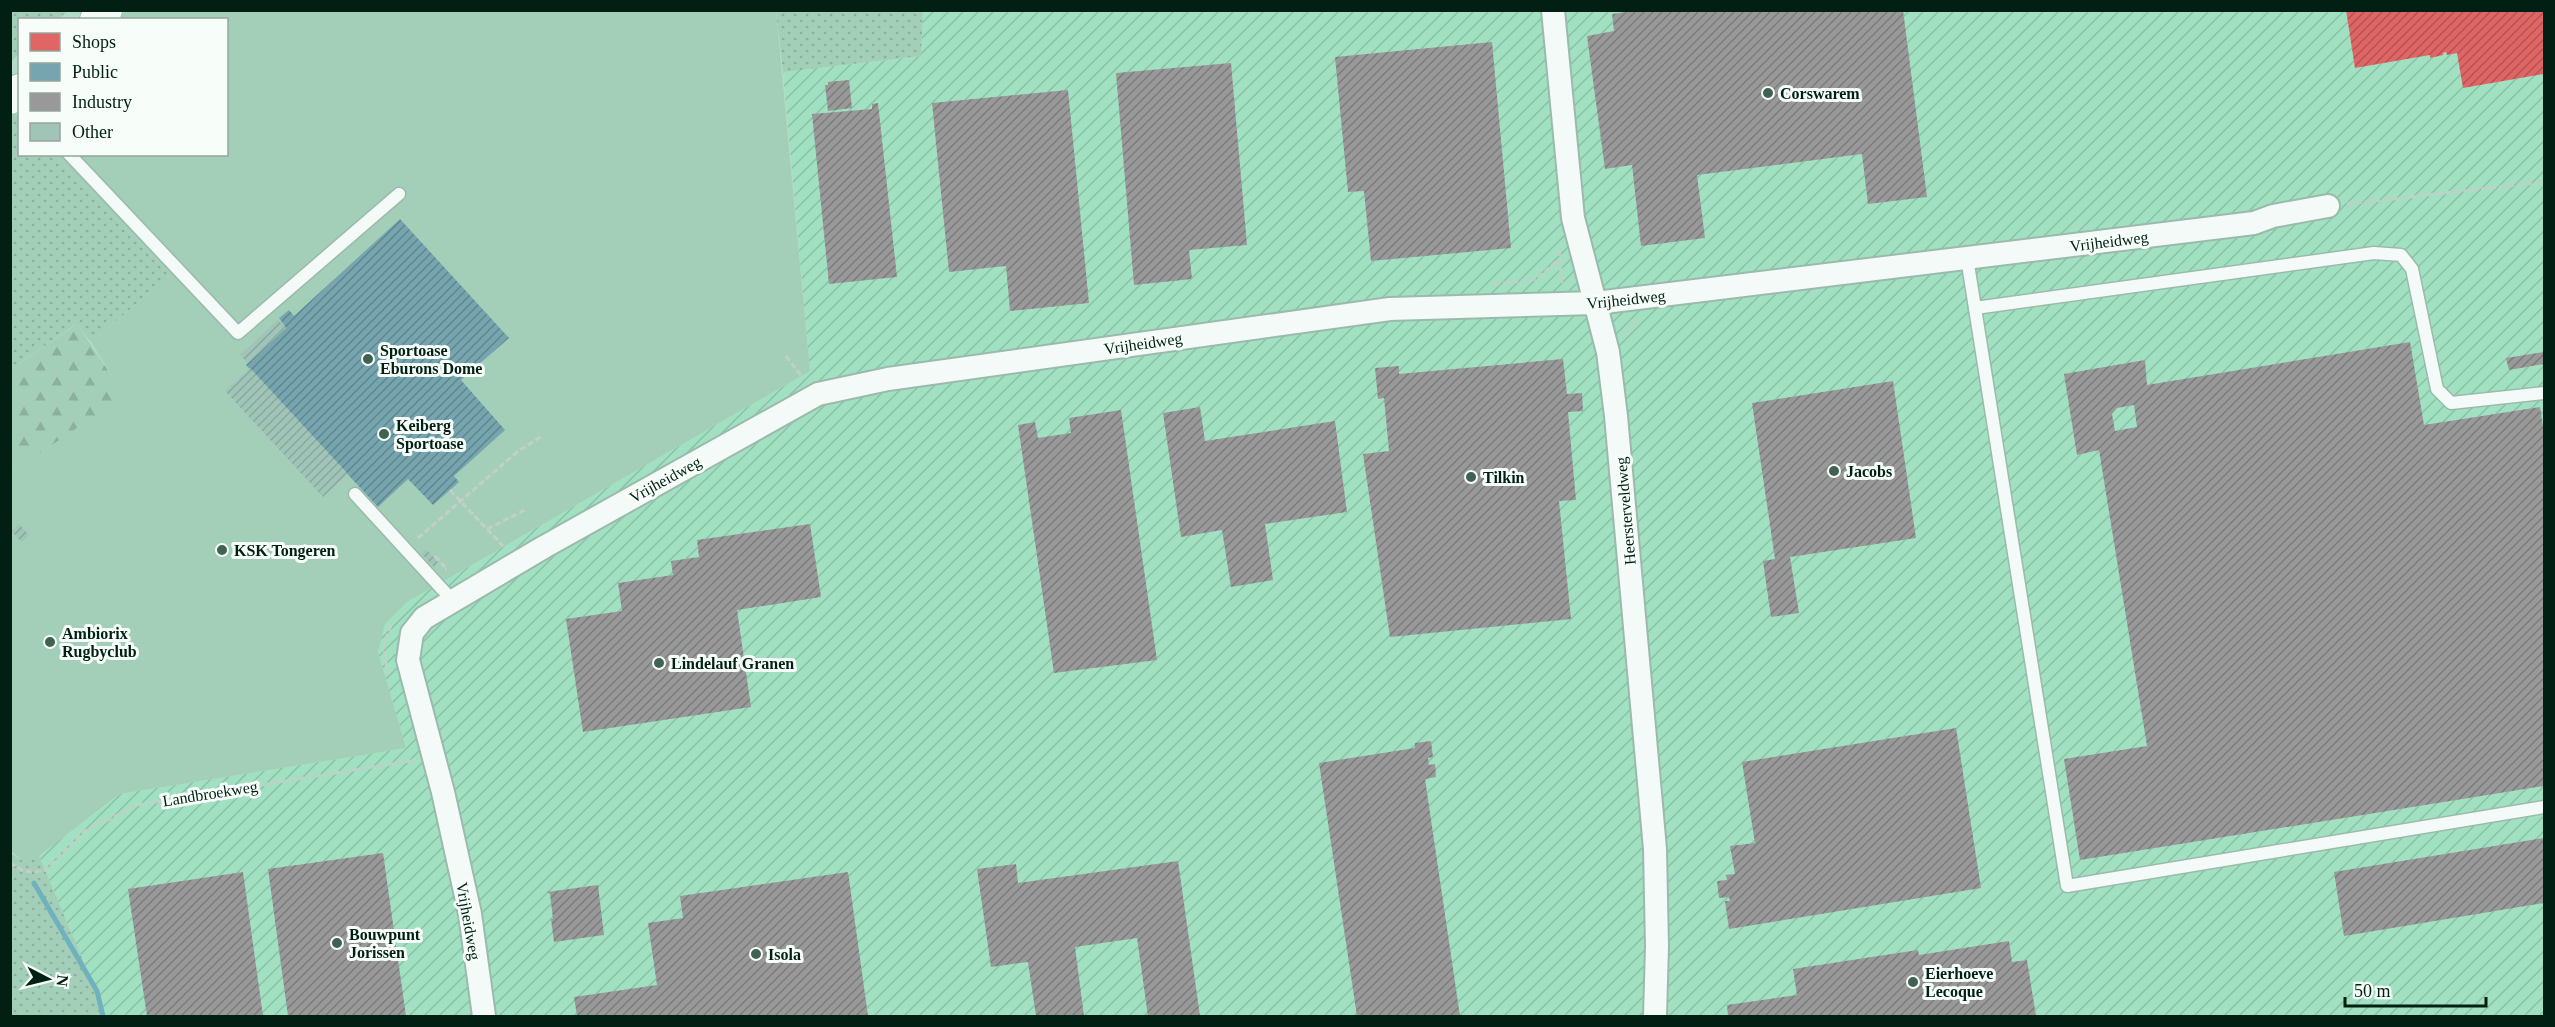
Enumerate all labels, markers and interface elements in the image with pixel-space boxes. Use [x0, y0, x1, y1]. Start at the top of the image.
legend [18, 18, 228, 156]
text: Shops [72, 32, 116, 52]
text: Public [72, 62, 118, 82]
place label: Corswarem [1780, 85, 1860, 102]
marker: Corswarem [1761, 86, 1775, 100]
text: Industry [72, 92, 132, 112]
text: Other [72, 122, 113, 142]
street label: Vrijheidweg [2069, 228, 2149, 256]
street label: Vrijheidweg [1586, 287, 1666, 313]
street label: Vrijheidweg [1103, 330, 1184, 358]
place label: Sportoase Eburons Dome [380, 342, 482, 377]
marker: Sportoase Eburons Dome [361, 352, 375, 366]
place label: Keiberg Sportoase [396, 417, 464, 453]
marker: Keiberg Sportoase [377, 427, 391, 441]
street label: Vrijheidweg [627, 453, 704, 507]
street label: Heersterveldweg [1612, 456, 1640, 566]
place label: Jacobs [1846, 463, 1892, 480]
marker: Jacobs [1827, 464, 1841, 478]
place label: Tilkin [1483, 469, 1525, 486]
marker: Tilkin [1464, 470, 1478, 484]
place label: KSK Tongeren [234, 542, 336, 560]
marker: KSK Tongeren [215, 543, 229, 557]
place label: Ambiorix Rugbyclub [62, 625, 137, 661]
marker: Ambiorix Rugbyclub [43, 635, 57, 649]
place label: Lindelauf Granen [671, 655, 794, 672]
marker: Lindelauf Granen [652, 656, 666, 670]
street label: Landbroekweg [161, 778, 259, 810]
street label: Vrijheidweg [452, 881, 484, 962]
place label: Bouwpunt Jorissen [349, 926, 421, 961]
marker: Bouwpunt Jorissen [330, 936, 344, 950]
place label: Isola [768, 946, 801, 963]
marker: Isola [749, 947, 763, 961]
north arrow [18, 949, 78, 1009]
place label: Eierhoeve Lecoque [1925, 965, 1993, 1001]
scale bar [2345, 970, 2486, 1008]
text: N [53, 974, 72, 988]
marker: Eierhoeve Lecoque [1906, 975, 1920, 989]
text: 50 m [2354, 981, 2391, 1001]

